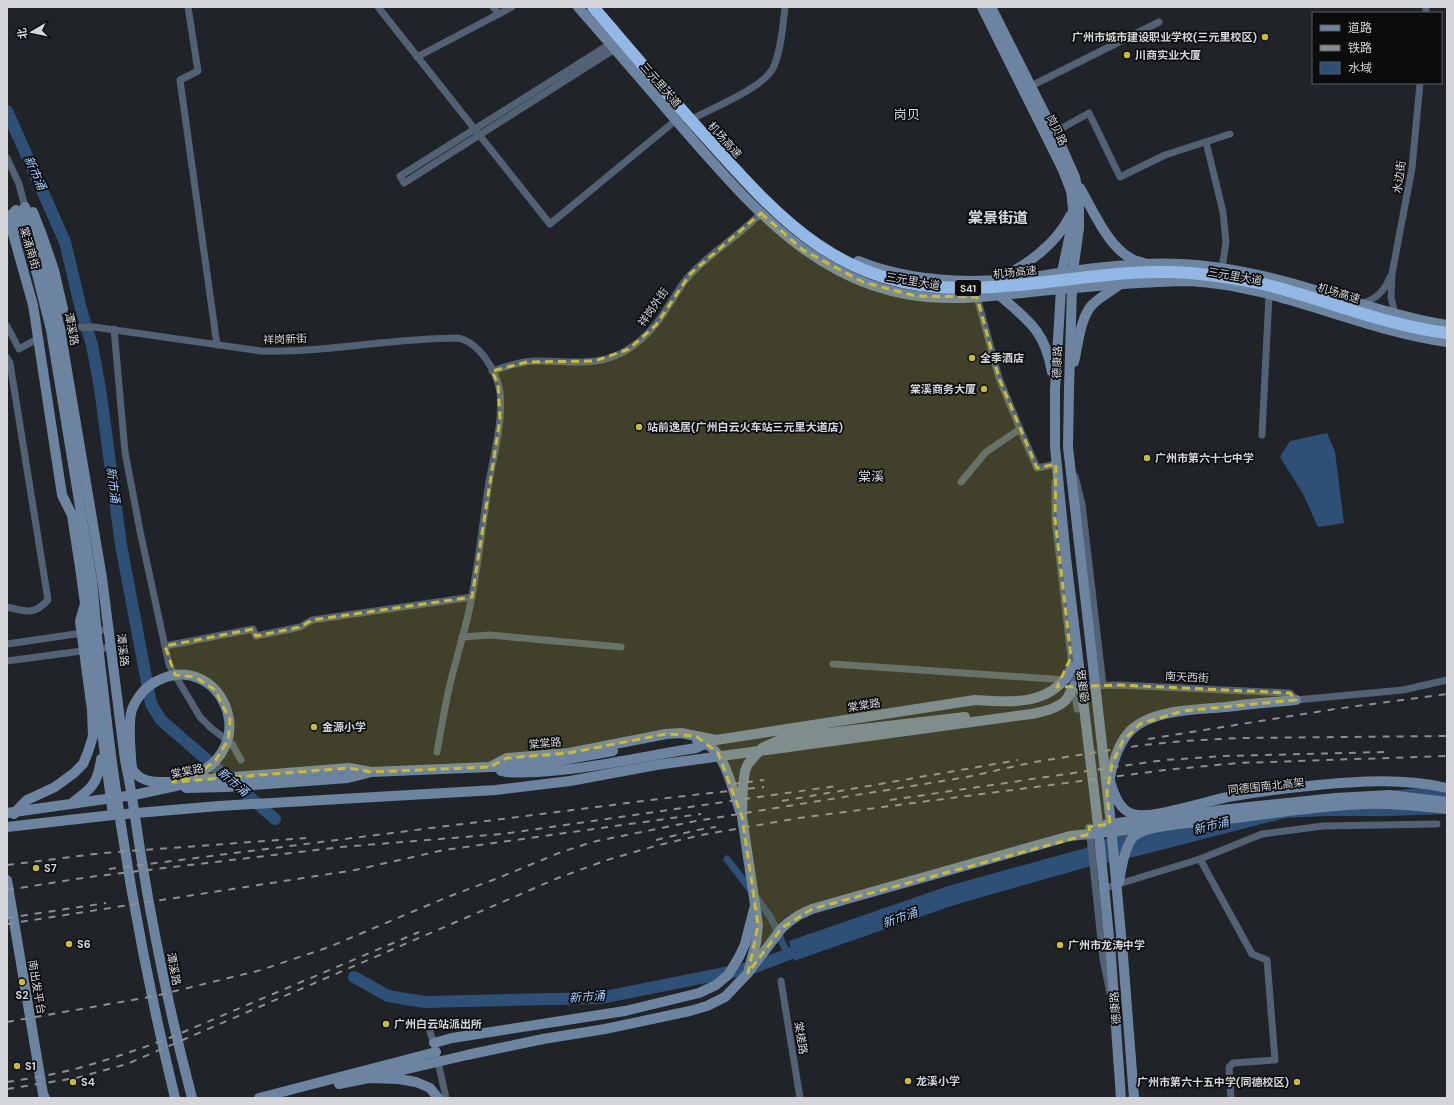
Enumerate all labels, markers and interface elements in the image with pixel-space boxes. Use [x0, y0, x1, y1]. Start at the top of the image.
north arrow [12, 12, 52, 52]
legend [1312, 12, 1442, 84]
text: 道路 [1348, 20, 1372, 36]
text: 北 [14, 27, 30, 40]
place label: 广州市城市建设职业学校(三元里校区) [1072, 30, 1257, 44]
marker: 广州市城市建设职业学校(三元里校区) [1260, 32, 1270, 42]
text: 铁路 [1348, 40, 1372, 56]
place label: 川商实业大厦 [1135, 48, 1201, 62]
marker: 川商实业大厦 [1122, 50, 1132, 60]
street label: 三元里大道 [638, 60, 684, 110]
text: 水域 [1348, 60, 1372, 76]
district label: 岗贝 [894, 106, 920, 123]
street label: 岗贝路 [1043, 112, 1071, 148]
street label: 机场高速 [705, 119, 745, 161]
water label: 新市涌 [20, 153, 50, 195]
street label: 水边街 [1390, 160, 1408, 194]
district label: 棠景街道 [968, 208, 1028, 228]
street label: 棠涌南街 [17, 225, 43, 271]
street label: 机场高速 [992, 263, 1038, 281]
street label: 三元里大道 [1207, 264, 1263, 288]
street label: 三元里大道 [885, 269, 941, 293]
road number: S41 [955, 280, 981, 296]
street label: 机场高速 [1316, 280, 1362, 306]
street label: 祥岗外街 [635, 285, 671, 329]
street label: 潭溪路 [62, 311, 82, 347]
street label: 祥岗新街 [263, 331, 307, 347]
street label: 德康路 [1049, 345, 1065, 379]
place label: 全季酒店 [980, 351, 1024, 365]
marker: 全季酒店 [967, 353, 977, 363]
place label: 棠溪商务大厦 [910, 382, 976, 396]
marker: 棠溪商务大厦 [979, 384, 989, 394]
place label: 站前逸居(广州白云火车站三元里大道店) [647, 420, 843, 434]
marker: 站前逸居(广州白云火车站三元里大道店) [634, 422, 644, 432]
place label: 广州市第六十七中学 [1155, 451, 1254, 465]
marker: 广州市第六十七中学 [1142, 453, 1152, 463]
water label: 新市涌 [103, 466, 123, 506]
district label: 棠溪 [858, 468, 884, 485]
street label: 潭溪路 [114, 633, 132, 667]
street label: 德康路 [1074, 669, 1092, 703]
street label: 南天西街 [1165, 669, 1209, 685]
street label: 棠棠路 [847, 696, 881, 714]
place label: 金源小学 [322, 720, 366, 734]
marker: 金源小学 [309, 722, 319, 732]
street label: 棠棠路 [528, 735, 562, 751]
street label: 棠棠路 [169, 761, 205, 781]
water label: 新市涌 [214, 764, 253, 801]
street label: 同德围南北高架 [1227, 775, 1305, 797]
water label: 新市涌 [1192, 813, 1232, 838]
place label: S7 [44, 861, 57, 875]
marker: S7 [31, 863, 41, 873]
water label: 新市涌 [880, 904, 922, 931]
place label: S6 [77, 937, 91, 951]
place label: 广州市龙涛中学 [1068, 938, 1145, 952]
marker: S6 [64, 939, 74, 949]
marker: 广州市龙涛中学 [1055, 940, 1065, 950]
street label: 潭溪路 [164, 951, 184, 987]
street label: 南出发平台 [25, 959, 49, 1015]
marker: S2 [17, 977, 27, 987]
place label: S2 [16, 988, 29, 1002]
water label: 新市涌 [568, 988, 608, 1006]
street label: 德康路 [1107, 991, 1123, 1025]
place label: 广州白云站派出所 [394, 1017, 482, 1031]
marker: 广州白云站派出所 [381, 1019, 391, 1029]
street label: 棠槎路 [792, 1021, 810, 1055]
place label: S1 [25, 1059, 36, 1073]
marker: S1 [12, 1061, 22, 1071]
place label: 龙溪小学 [916, 1074, 960, 1088]
place label: S4 [81, 1075, 95, 1089]
place label: 广州市第六十五中学(同德校区) [1137, 1075, 1289, 1089]
marker: 龙溪小学 [903, 1076, 913, 1086]
marker: S4 [68, 1077, 78, 1087]
marker: 广州市第六十五中学(同德校区) [1292, 1077, 1302, 1087]

